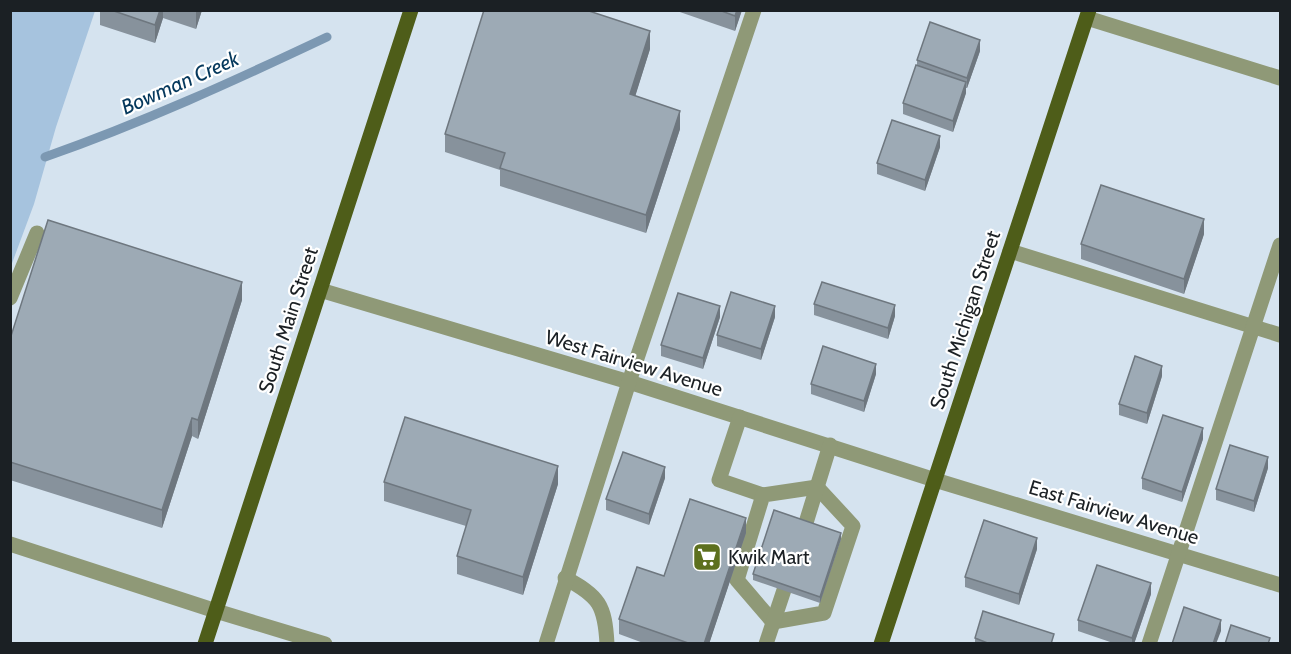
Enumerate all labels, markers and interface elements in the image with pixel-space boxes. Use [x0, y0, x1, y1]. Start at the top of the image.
water label: Bowman Creek [117, 45, 243, 120]
street label: South Michigan Street [925, 227, 1005, 412]
street label: South Main Street [253, 244, 323, 396]
street label: West Fairview Avenue [542, 325, 726, 401]
street label: East Fairview Avenue [1026, 475, 1202, 549]
supermarket icon: Kwik Mart [691, 541, 723, 573]
place label: Kwik Mart [728, 545, 810, 569]

